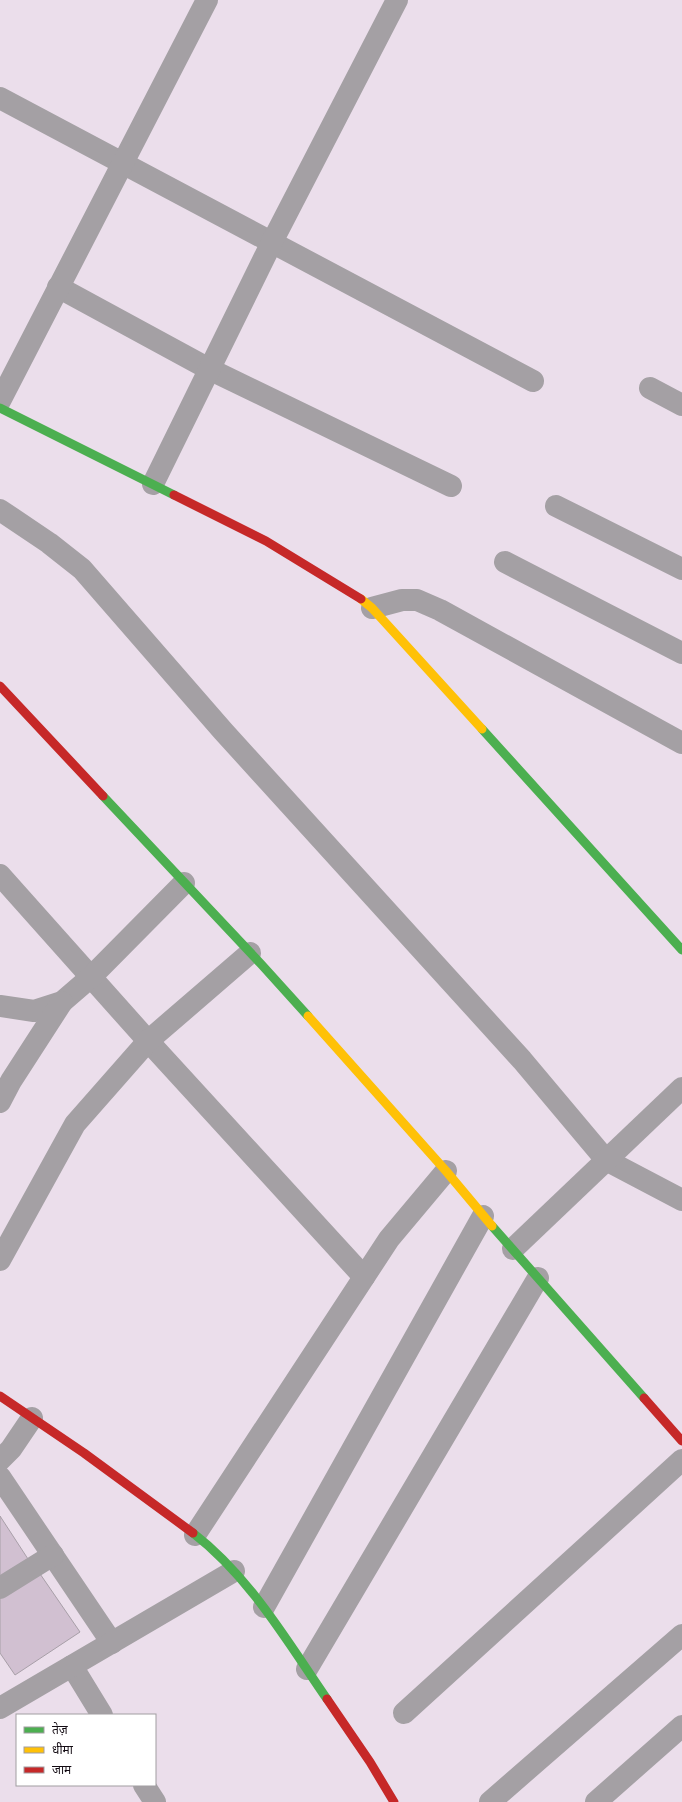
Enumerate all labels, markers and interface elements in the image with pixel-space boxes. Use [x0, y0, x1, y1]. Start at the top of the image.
legend [16, 1714, 156, 1786]
text: तेज़ [52, 1722, 69, 1737]
text: धीमा [52, 1742, 74, 1757]
text: जाम [52, 1762, 72, 1777]

